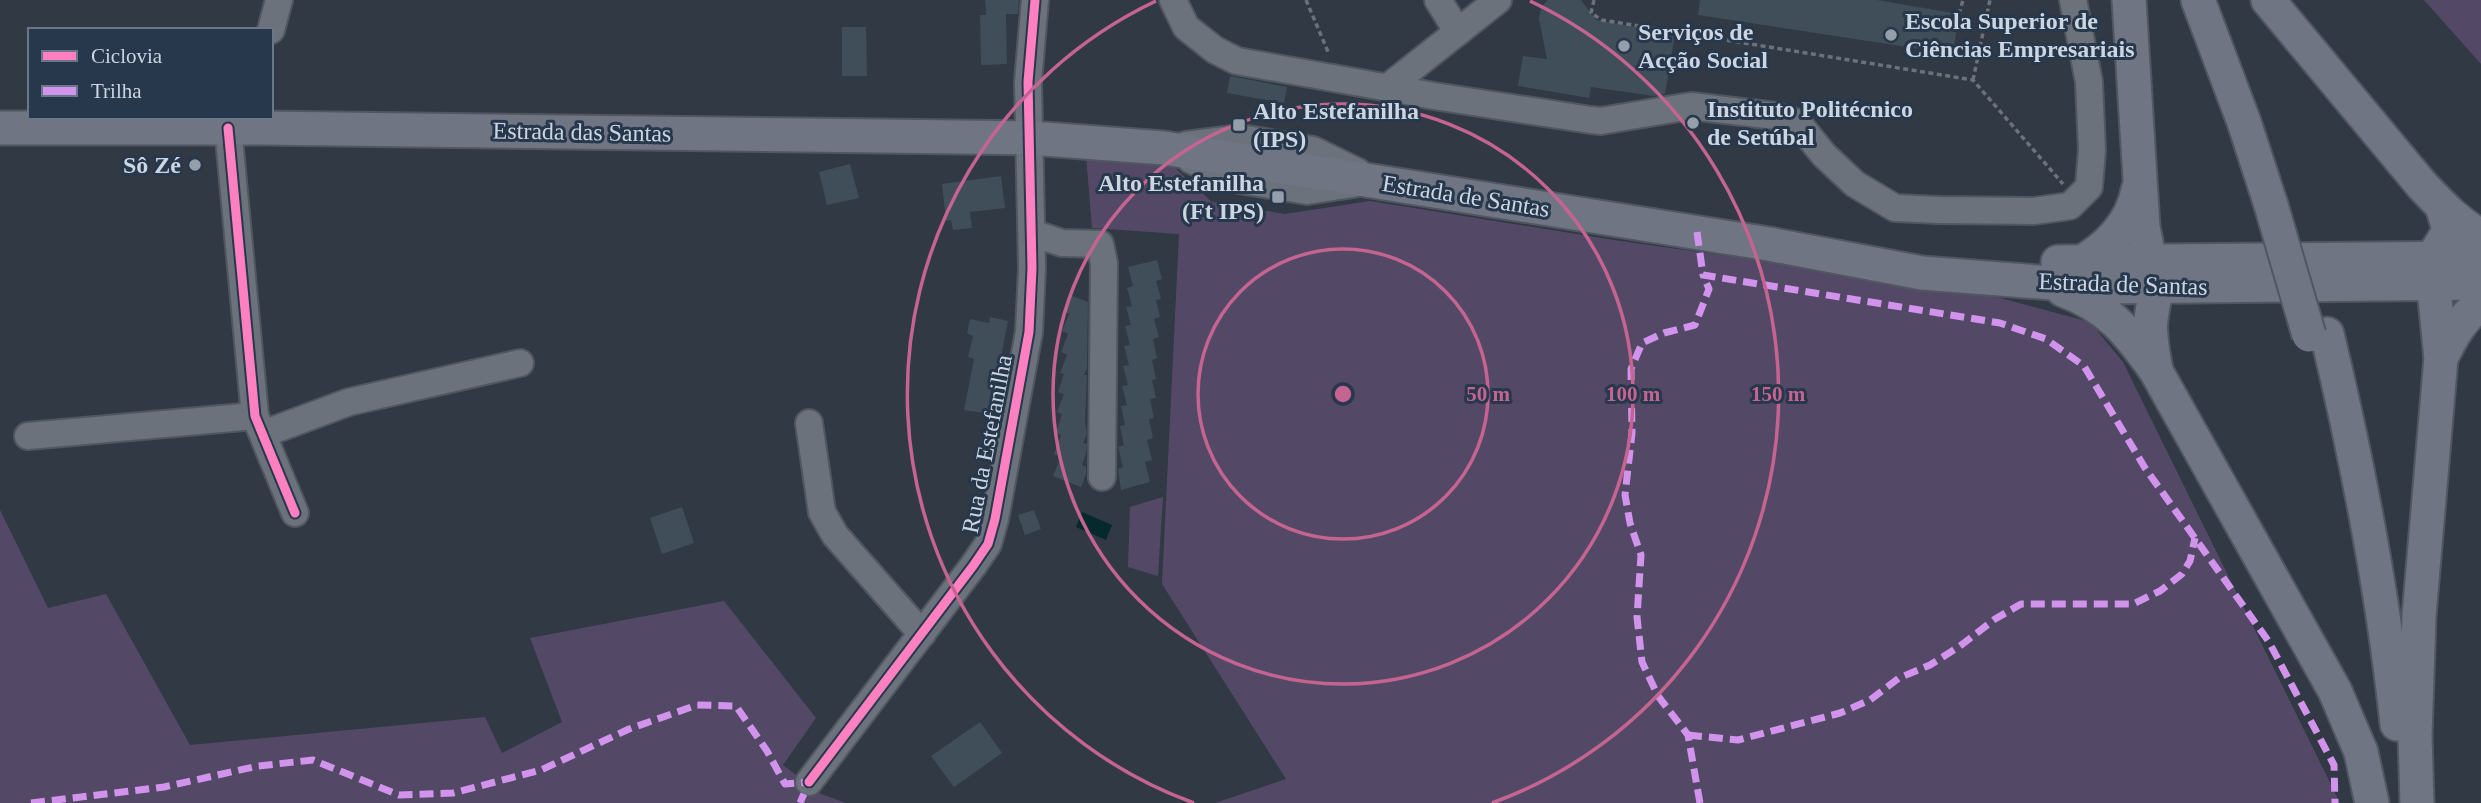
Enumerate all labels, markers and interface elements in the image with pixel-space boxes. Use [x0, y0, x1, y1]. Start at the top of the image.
place label: Escola Superior de Ciências Empresariais [1905, 8, 2135, 62]
place label: Serviços de Acção Social [1638, 19, 1768, 73]
marker: Escola Superior de Ciências Empresariais [1883, 27, 1899, 43]
legend [28, 28, 273, 119]
marker: Serviços de Acção Social [1616, 38, 1632, 54]
text: Ciclovia [91, 44, 163, 68]
text: Trilha [91, 79, 142, 103]
place label: Instituto Politécnico de Setúbal [1707, 96, 1913, 150]
place label: Alto Estefanilha (IPS) [1253, 98, 1419, 152]
marker: Instituto Politécnico de Setúbal [1685, 115, 1701, 131]
street label: Estrada das Santas [492, 117, 672, 147]
marker: Alto Estefanilha (IPS) [1231, 117, 1247, 133]
place label: Sô Zé [123, 152, 181, 178]
marker: Sô Zé [187, 157, 203, 173]
place label: Alto Estefanilha (Ft IPS) [1098, 170, 1264, 224]
street label: Estrada de Santas [1380, 170, 1552, 222]
marker: Alto Estefanilha (Ft IPS) [1270, 189, 1286, 205]
street label: Estrada de Santas [2038, 268, 2208, 300]
street label: Rua da Estefanilha [957, 352, 1017, 535]
centre of rings [1331, 382, 1355, 406]
text: 50 m [1466, 382, 1510, 406]
text: 100 m [1606, 382, 1661, 406]
text: 150 m [1751, 382, 1806, 406]

